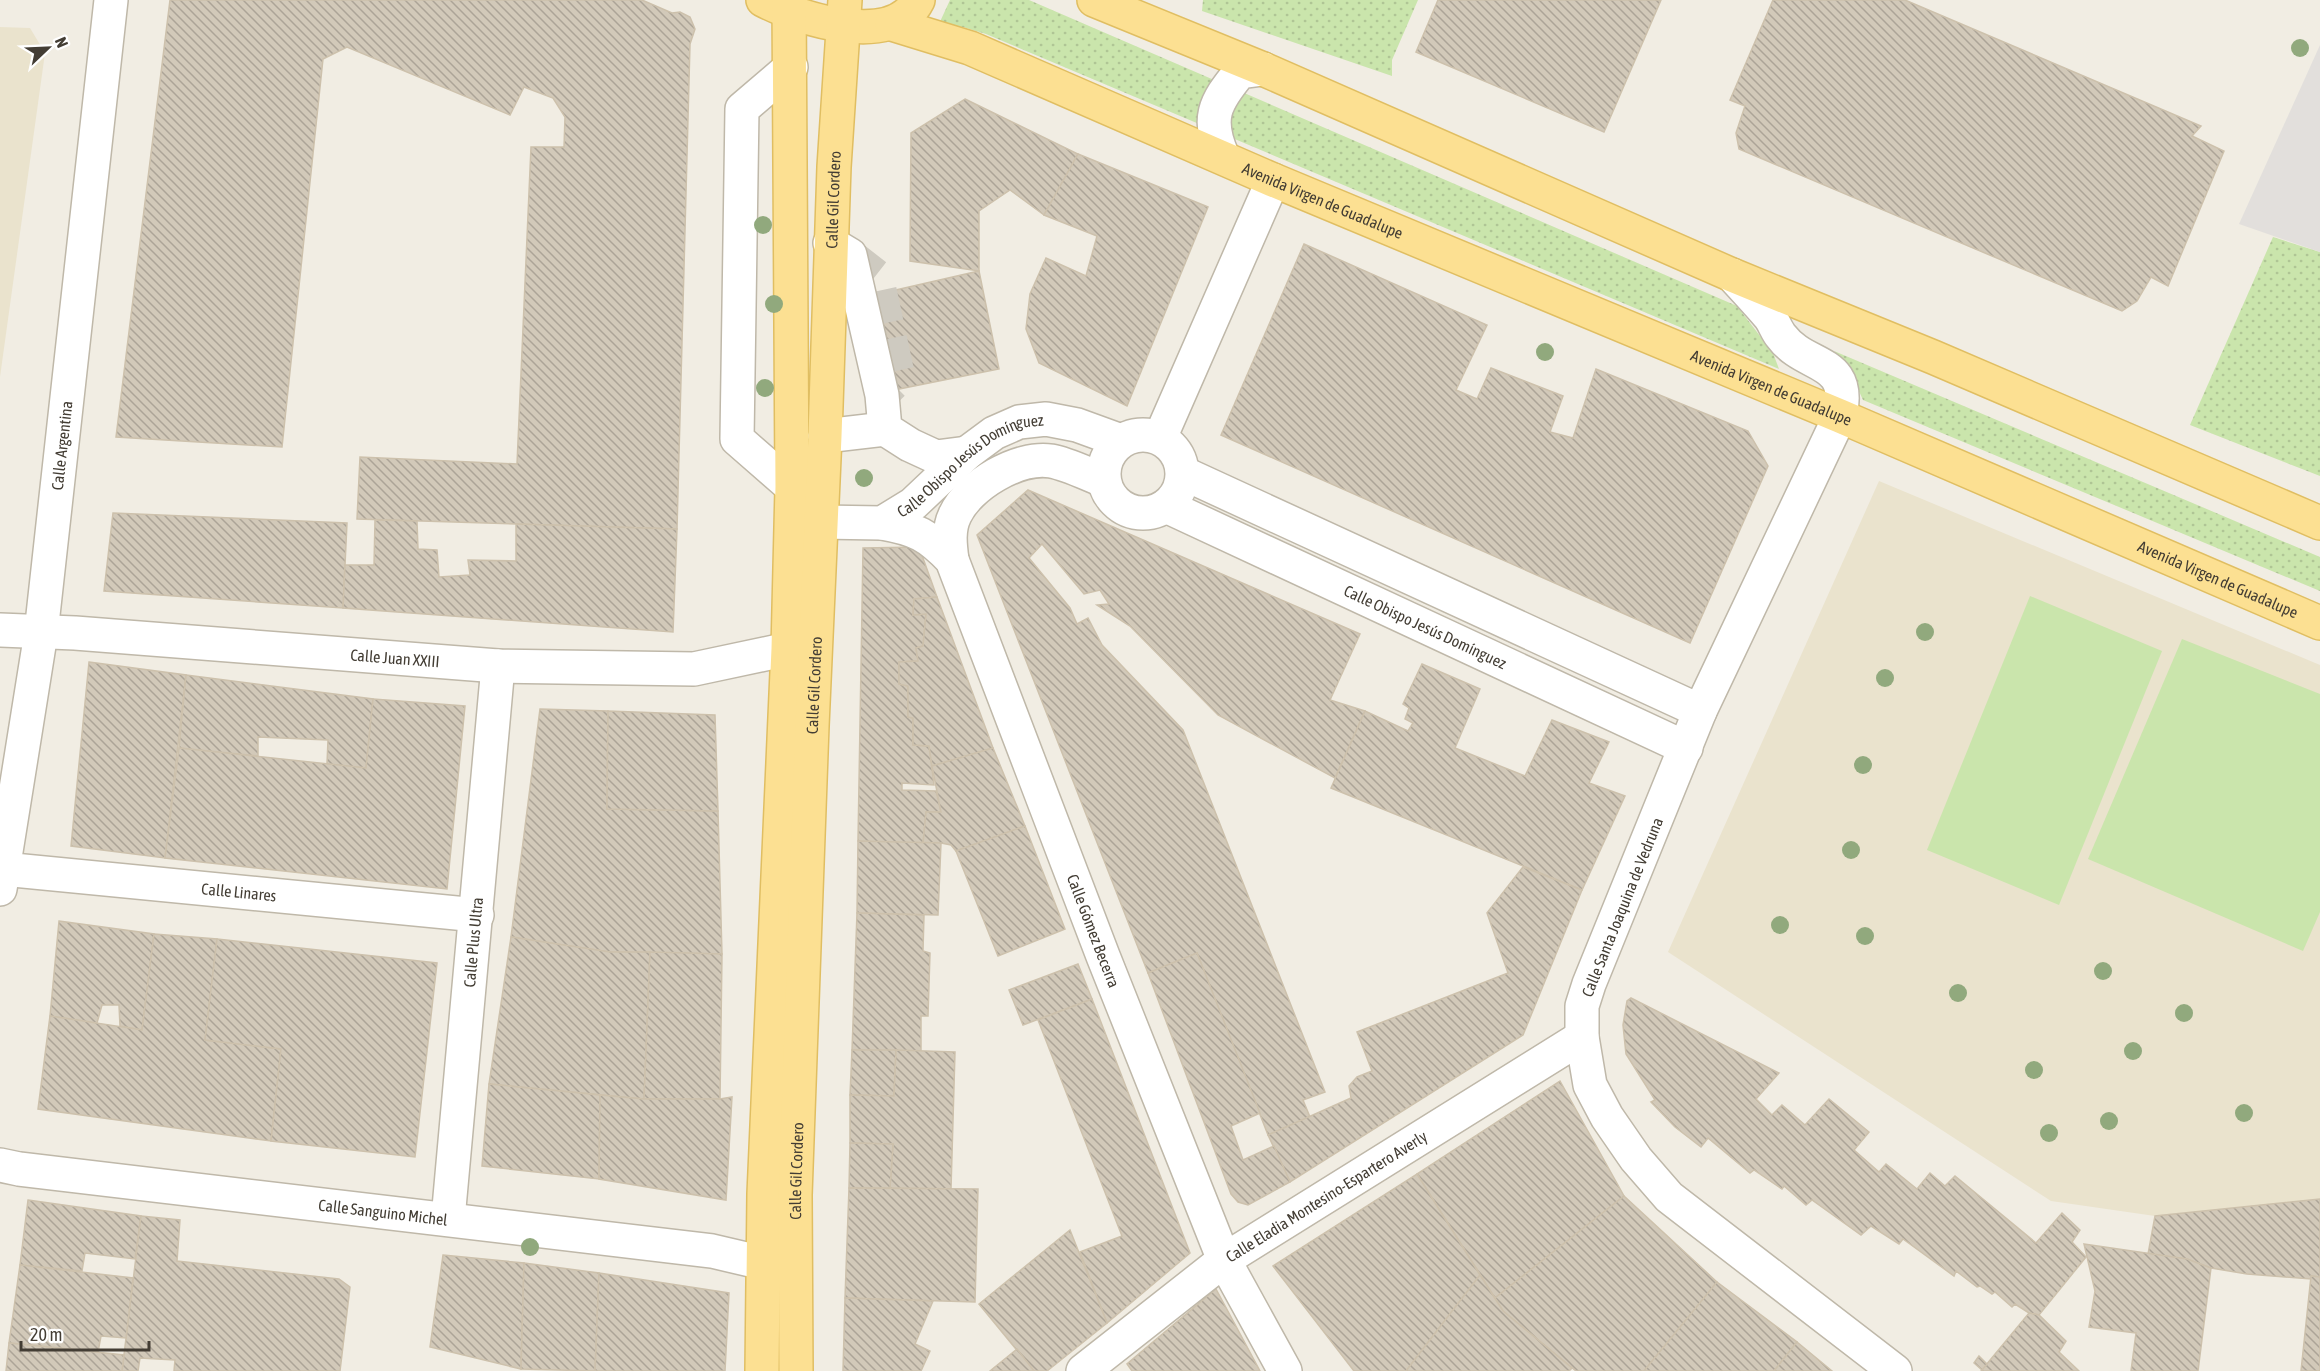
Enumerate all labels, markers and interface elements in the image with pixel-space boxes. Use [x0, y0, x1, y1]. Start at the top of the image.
north arrow [18, 18, 78, 78]
text: N [52, 34, 72, 50]
street label: Calle Gil Cordero [822, 150, 844, 249]
street label: Avenida Virgen de Guadalupe [1240, 159, 1406, 242]
street label: Avenida Virgen de Guadalupe [1688, 346, 1855, 429]
street label: Calle Argentina [48, 400, 76, 491]
street label: Calle Obispo Jesús Domínguez [894, 410, 1045, 521]
street label: Avenida Virgen de Guadalupe [2135, 537, 2301, 621]
street label: Calle Obispo Jesús Domínguez [1341, 581, 1509, 672]
street label: Calle Gil Cordero [803, 636, 825, 734]
street label: Calle Juan XXIII [350, 646, 440, 670]
street label: Calle Santa Joaquina de Vedruna [1578, 815, 1667, 1000]
street label: Calle Gómez Becerra [1064, 872, 1124, 990]
street label: Calle Linares [201, 879, 278, 905]
street label: Calle Plus Ultra [460, 896, 486, 988]
street label: Calle Gil Cordero [786, 1122, 807, 1220]
street label: Calle Eladia Montesino-Espartero Averly [1222, 1127, 1431, 1266]
street label: Calle Sanguino Michel [318, 1196, 449, 1229]
scale bar [21, 1314, 148, 1352]
text: 20 m [30, 1324, 62, 1345]

